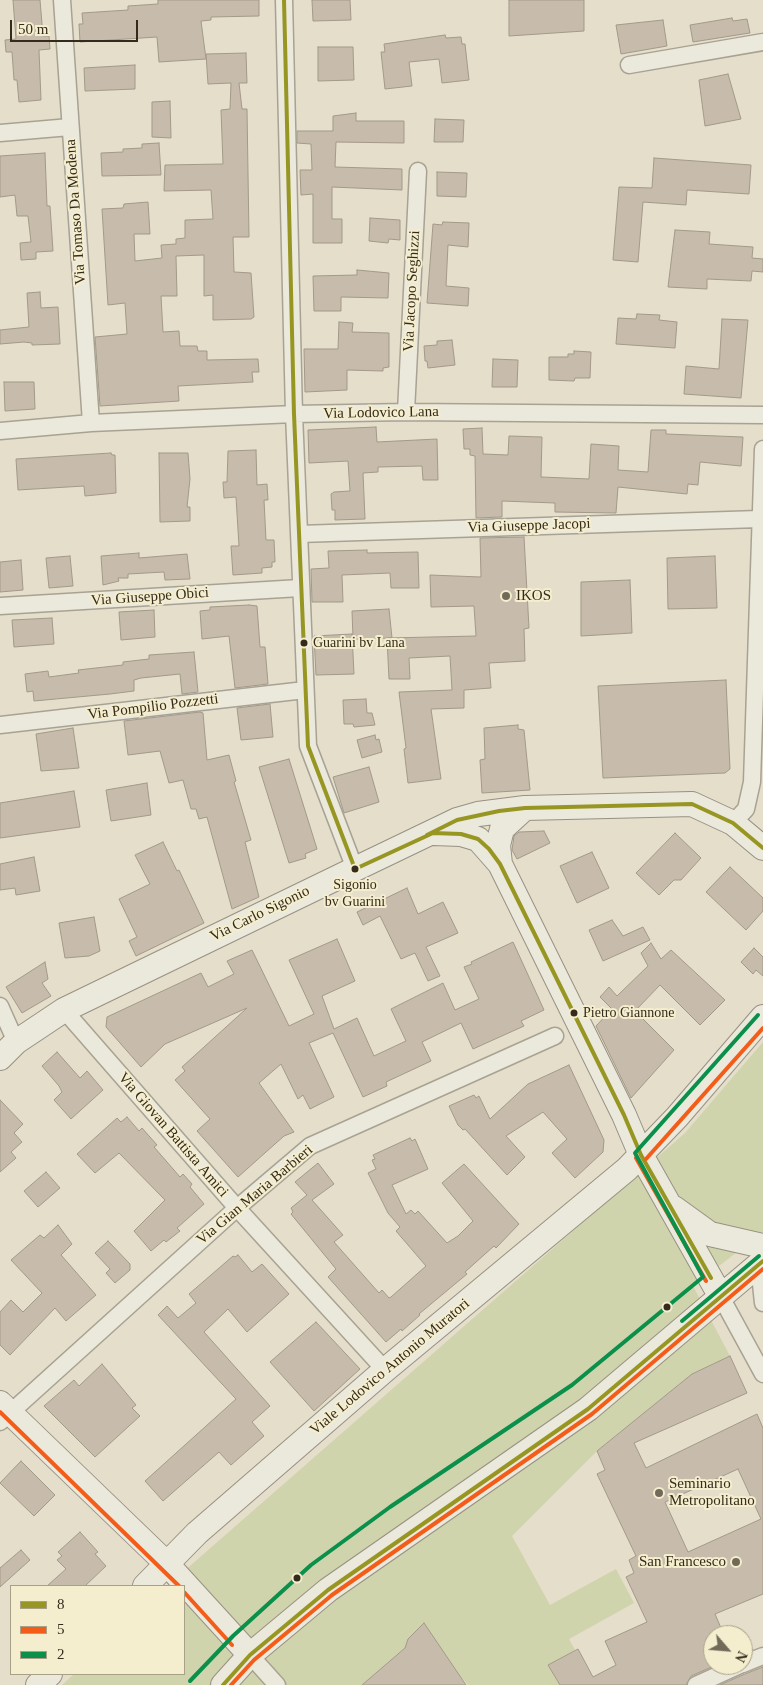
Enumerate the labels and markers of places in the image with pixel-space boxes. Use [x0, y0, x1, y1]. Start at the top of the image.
place label: IKOS [516, 587, 551, 605]
marker: IKOS [500, 590, 512, 602]
place label: Guarini bv Lana [313, 635, 405, 651]
marker: Guarini bv Lana [299, 638, 309, 648]
marker: Sigonio bv Guarini [350, 864, 360, 874]
place label: Sigonio bv Guarini [325, 877, 385, 910]
place label: Pietro Giannone [583, 1005, 674, 1021]
marker: Pietro Giannone [569, 1008, 579, 1018]
unlabelled marker [662, 1302, 672, 1312]
place label: Seminario Metropolitano [669, 1475, 755, 1510]
marker: Seminario Metropolitano [653, 1487, 665, 1499]
place label: San Francesco [639, 1553, 726, 1571]
marker: San Francesco [730, 1556, 742, 1568]
unlabelled marker [292, 1573, 302, 1583]

